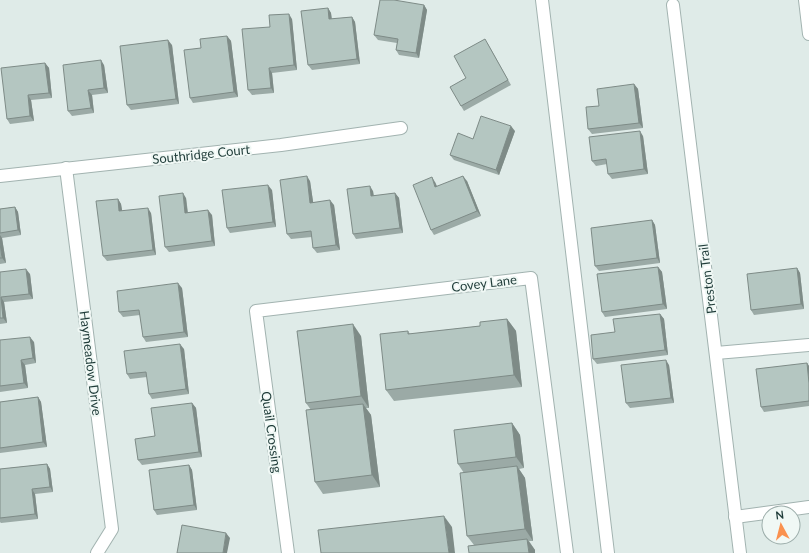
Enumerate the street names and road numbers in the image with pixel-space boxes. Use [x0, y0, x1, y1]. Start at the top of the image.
street label: Southridge Court [151, 141, 251, 167]
street label: Preston Trail [695, 243, 719, 315]
street label: Covey Lane [450, 271, 518, 295]
street label: Haymeadow Drive [77, 310, 105, 417]
street label: Quail Crossing [258, 390, 286, 474]

